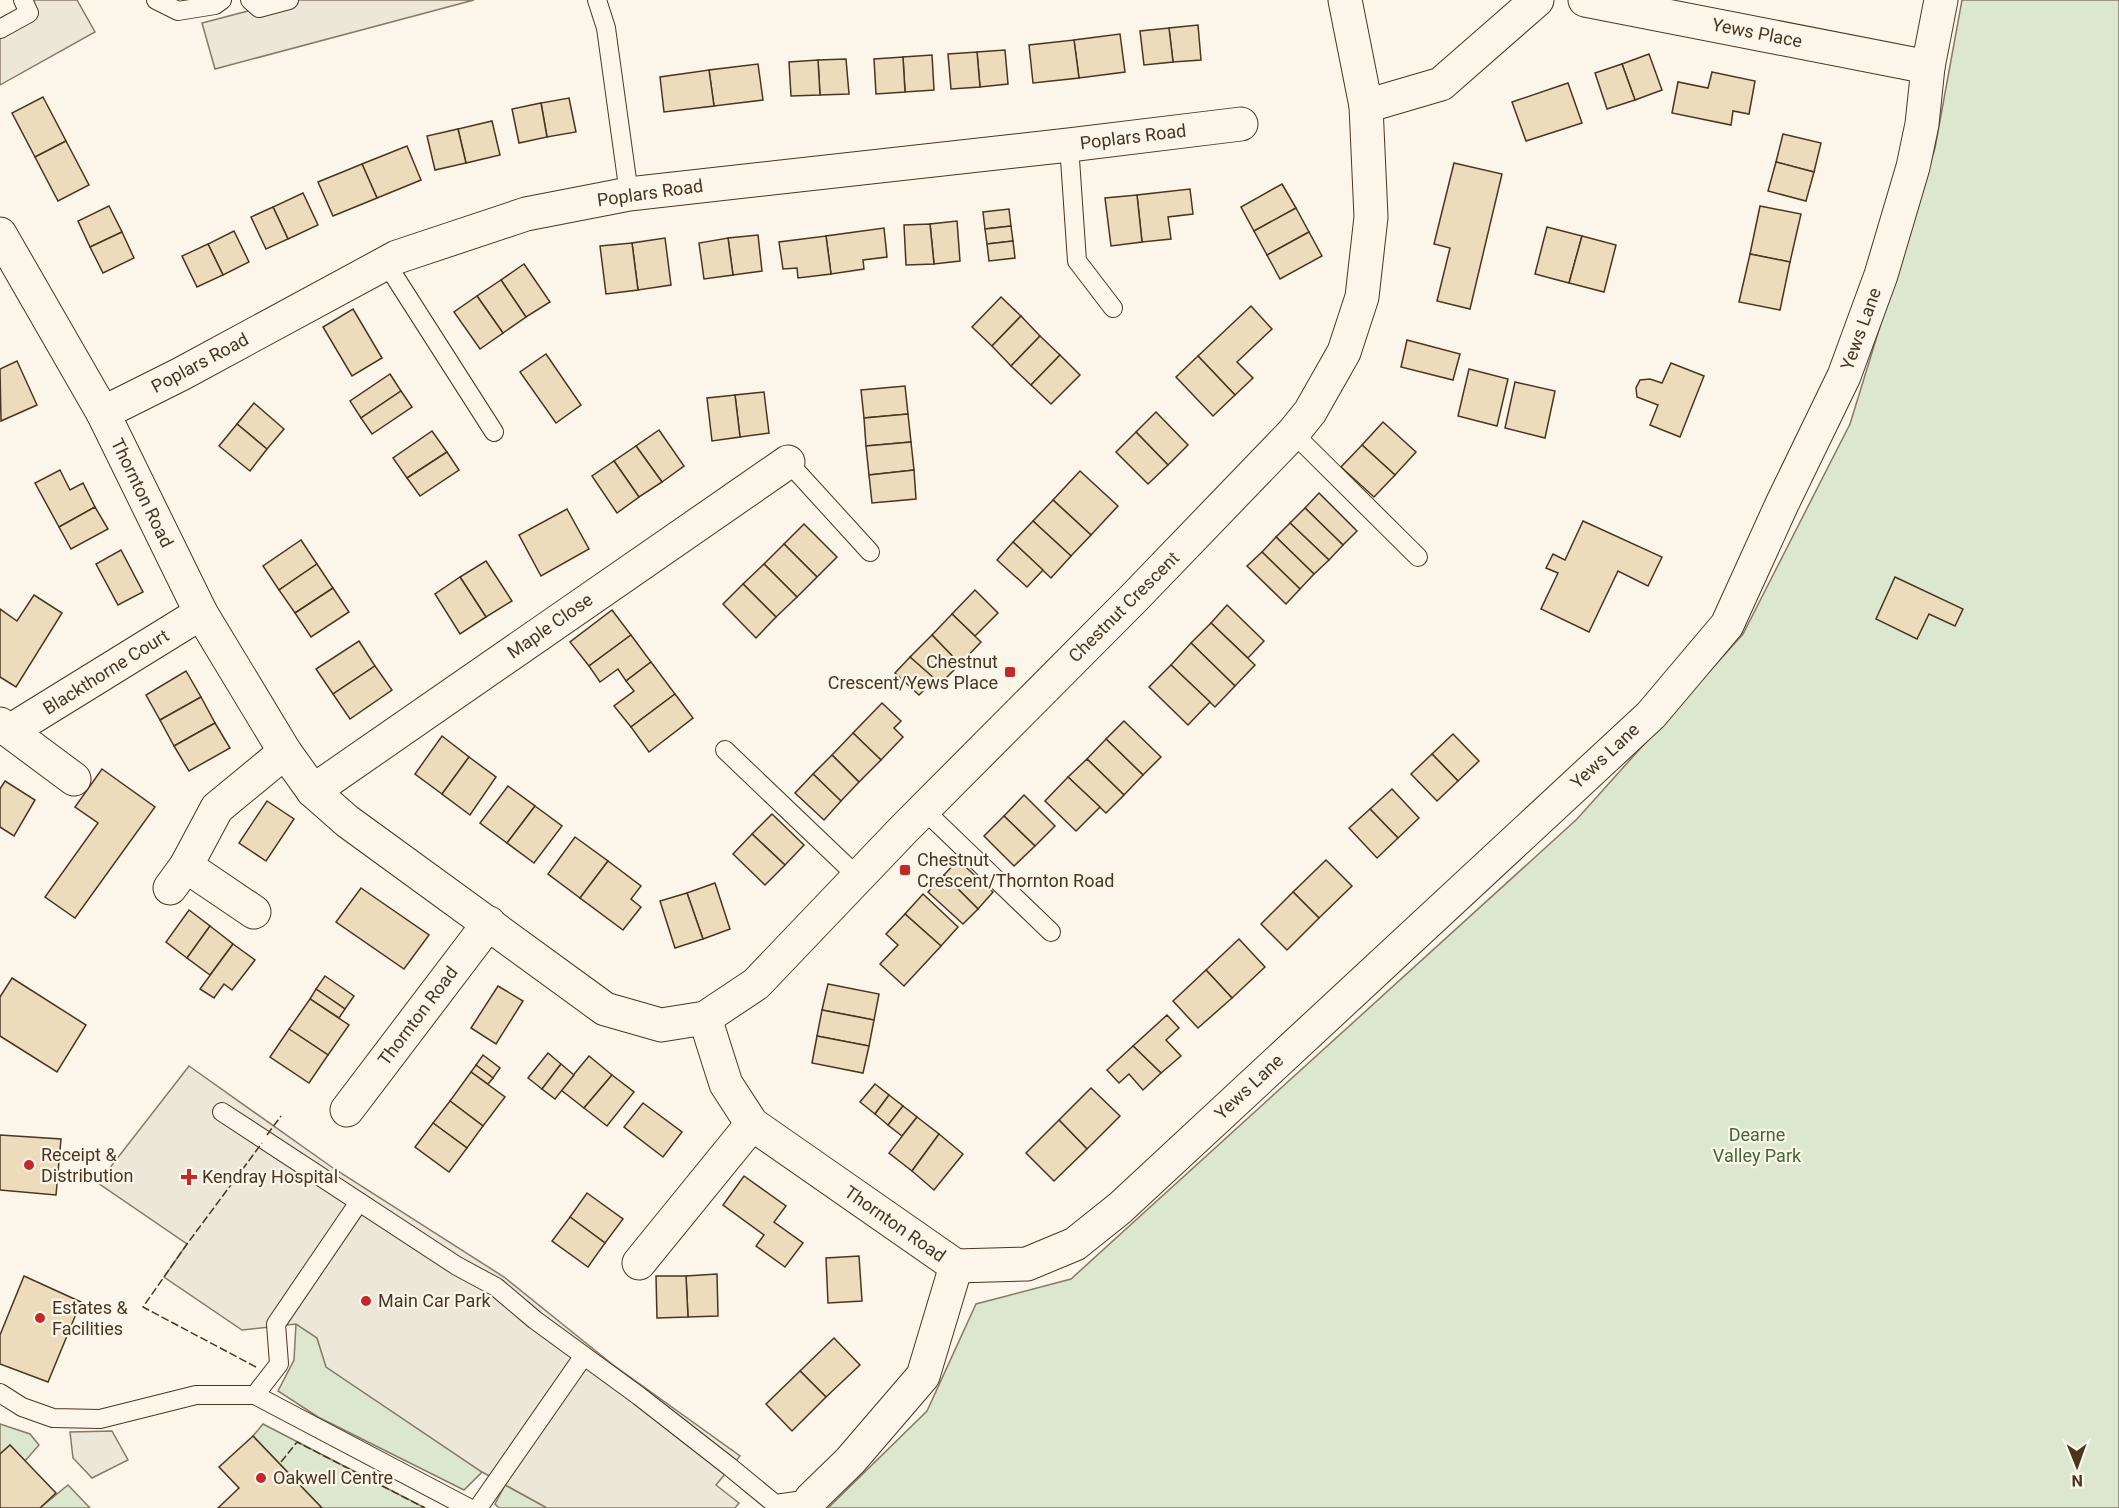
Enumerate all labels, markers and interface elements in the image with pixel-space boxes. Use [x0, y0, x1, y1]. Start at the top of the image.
street label: Yews Place [1710, 13, 1804, 52]
street label: Poplars Road [1079, 120, 1187, 153]
street label: Poplars Road [596, 175, 704, 210]
street label: Yews Lane [1836, 285, 1885, 373]
street label: Poplars Road [148, 328, 252, 397]
street label: Thornton Road [107, 435, 178, 551]
street label: Chestnut Crescent [1064, 547, 1183, 666]
street label: Maple Close [503, 589, 596, 663]
street label: Blackthorne Court [39, 624, 173, 719]
place label: Chestnut Crescent/Yews Place [828, 651, 998, 693]
marker: Chestnut Crescent/Yews Place [1003, 665, 1017, 679]
street label: Yews Lane [1566, 719, 1643, 793]
place label: Chestnut Crescent/Thornton Road [917, 849, 1114, 891]
marker: Chestnut Crescent/Thornton Road [898, 863, 912, 877]
street label: Thornton Road [374, 962, 462, 1069]
street label: Yews Lane [1210, 1050, 1287, 1124]
park label: Dearne Valley Park [1713, 1124, 1802, 1166]
place label: Receipt & Distribution [41, 1144, 133, 1186]
marker: Receipt & Distribution [22, 1158, 36, 1172]
place label: Kendray Hospital [202, 1166, 338, 1187]
marker: Kendray Hospital [180, 1168, 198, 1186]
street label: Thornton Road [841, 1181, 950, 1266]
place label: Main Car Park [378, 1290, 492, 1311]
marker: Main Car Park [359, 1294, 373, 1308]
place label: Estates & Facilities [52, 1297, 128, 1339]
marker: Estates & Facilities [33, 1311, 47, 1325]
north arrow [2047, 1436, 2107, 1496]
place label: Oakwell Centre [273, 1467, 393, 1488]
marker: Oakwell Centre [254, 1471, 268, 1485]
text: N [2071, 1471, 2083, 1490]

